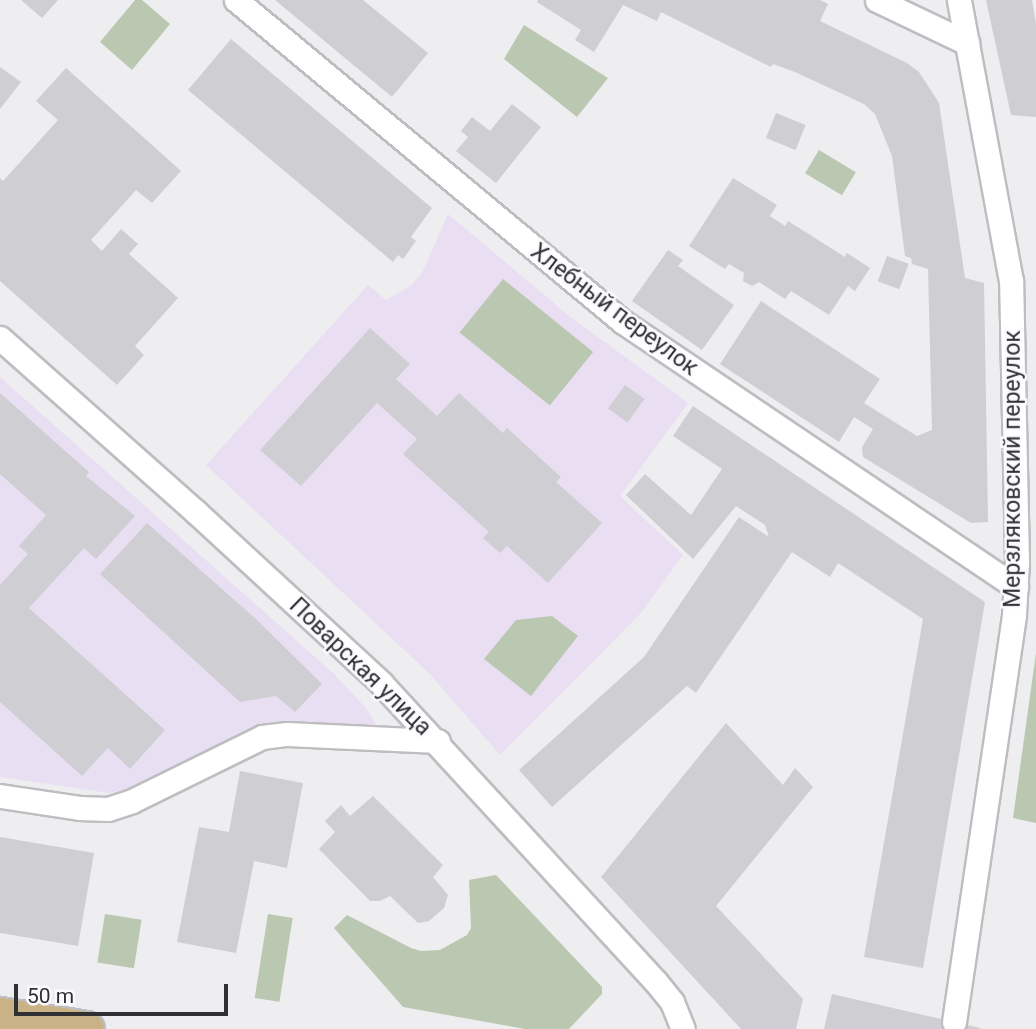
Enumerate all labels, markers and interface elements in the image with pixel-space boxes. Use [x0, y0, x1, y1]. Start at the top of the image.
street label: Хлебный переулок [525, 238, 703, 382]
street label: Мерзляковский переулок [999, 330, 1027, 608]
street label: Поварская улица [283, 592, 437, 742]
scale bar [18, 970, 231, 1014]
text: 50 m [27, 984, 74, 1008]

